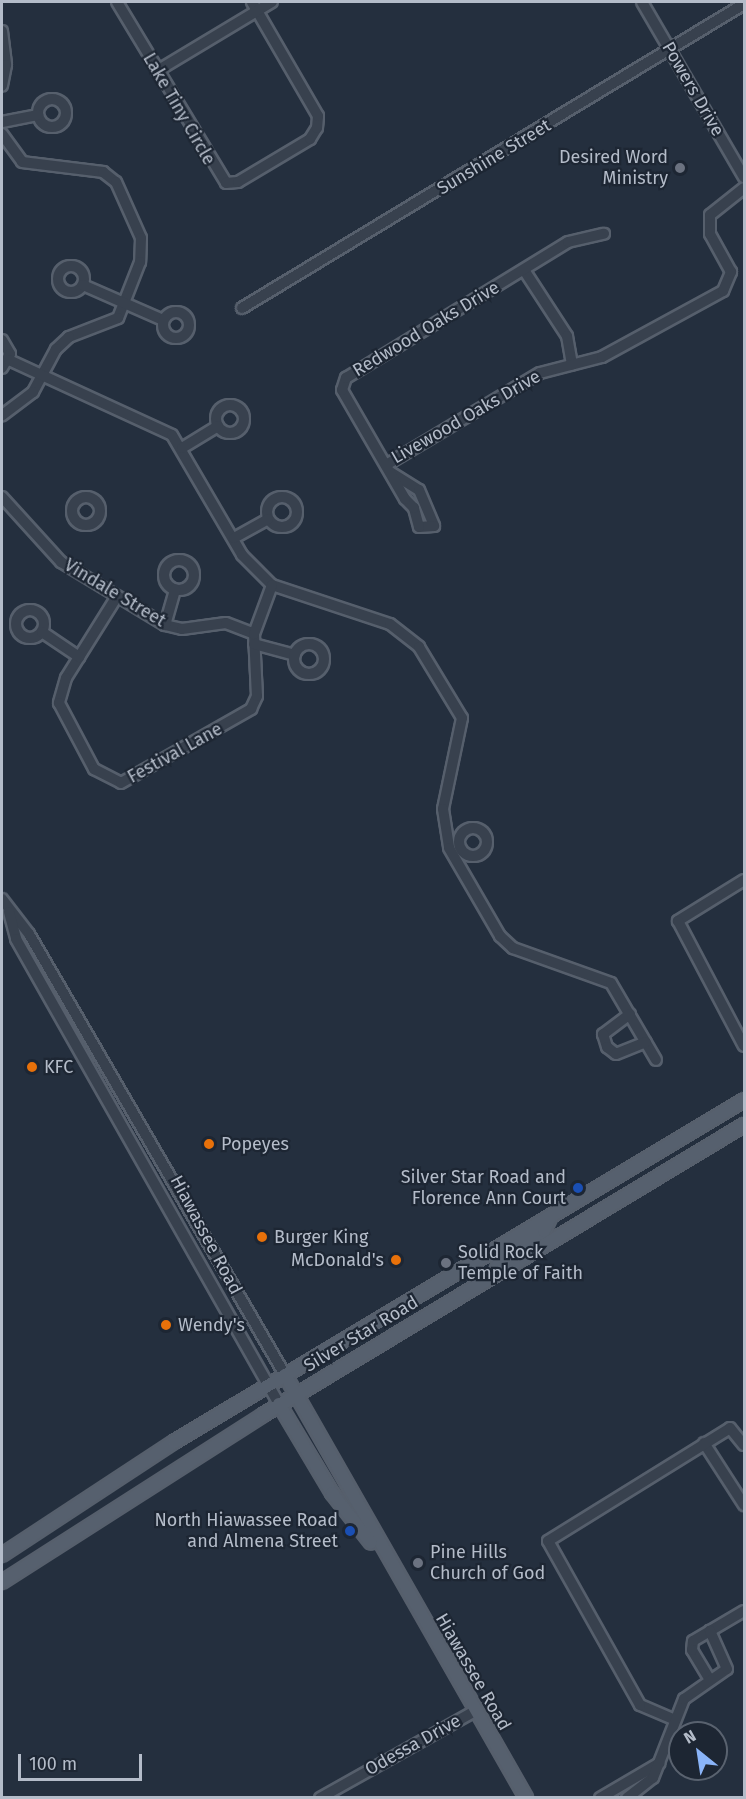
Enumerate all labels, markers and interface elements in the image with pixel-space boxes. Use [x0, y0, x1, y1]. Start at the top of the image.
street label: Powers Drive [657, 38, 729, 140]
street label: Lake Tiny Circle [138, 49, 220, 169]
street label: Sunshine Street [433, 115, 555, 199]
place label: Desired Word Ministry [559, 147, 668, 190]
marker: Desired Word Ministry [673, 161, 687, 175]
street label: Redwood Oaks Drive [349, 277, 503, 381]
street label: Livewood Oaks Drive [388, 365, 544, 469]
street label: Vindale Street [60, 554, 170, 632]
street label: Festival Lane [124, 718, 226, 788]
place label: KFC [44, 1056, 73, 1078]
marker: KFC [25, 1060, 39, 1074]
place label: Popeyes [221, 1133, 289, 1155]
marker: Popeyes [202, 1137, 216, 1151]
place label: Silver Star Road and Florence Ann Court [401, 1167, 566, 1210]
street label: Hiawassee Road [166, 1172, 246, 1298]
marker: Silver Star Road and Florence Ann Court [571, 1181, 585, 1195]
place label: Burger King [274, 1226, 368, 1248]
marker: Burger King [255, 1230, 269, 1244]
place label: Solid Rock Temple of Faith [458, 1242, 583, 1284]
place label: McDonald's [291, 1249, 384, 1271]
marker: McDonald's [389, 1253, 403, 1267]
marker: Solid Rock Temple of Faith [439, 1256, 453, 1270]
street label: Silver Star Road [300, 1291, 422, 1377]
place label: Wendy's [178, 1314, 245, 1336]
marker: Wendy's [159, 1318, 173, 1332]
place label: North Hiawassee Road and Almena Street [155, 1510, 338, 1552]
marker: North Hiawassee Road and Almena Street [343, 1524, 357, 1538]
place label: Pine Hills Church of God [430, 1542, 545, 1584]
marker: Pine Hills Church of God [411, 1556, 425, 1570]
street label: Hiawassee Road [431, 1610, 515, 1734]
street label: Odessa Drive [361, 1710, 465, 1780]
north arrow [668, 1721, 728, 1781]
text: N [680, 1726, 699, 1748]
scale bar [21, 1742, 146, 1780]
text: 100 m [29, 1753, 77, 1775]

